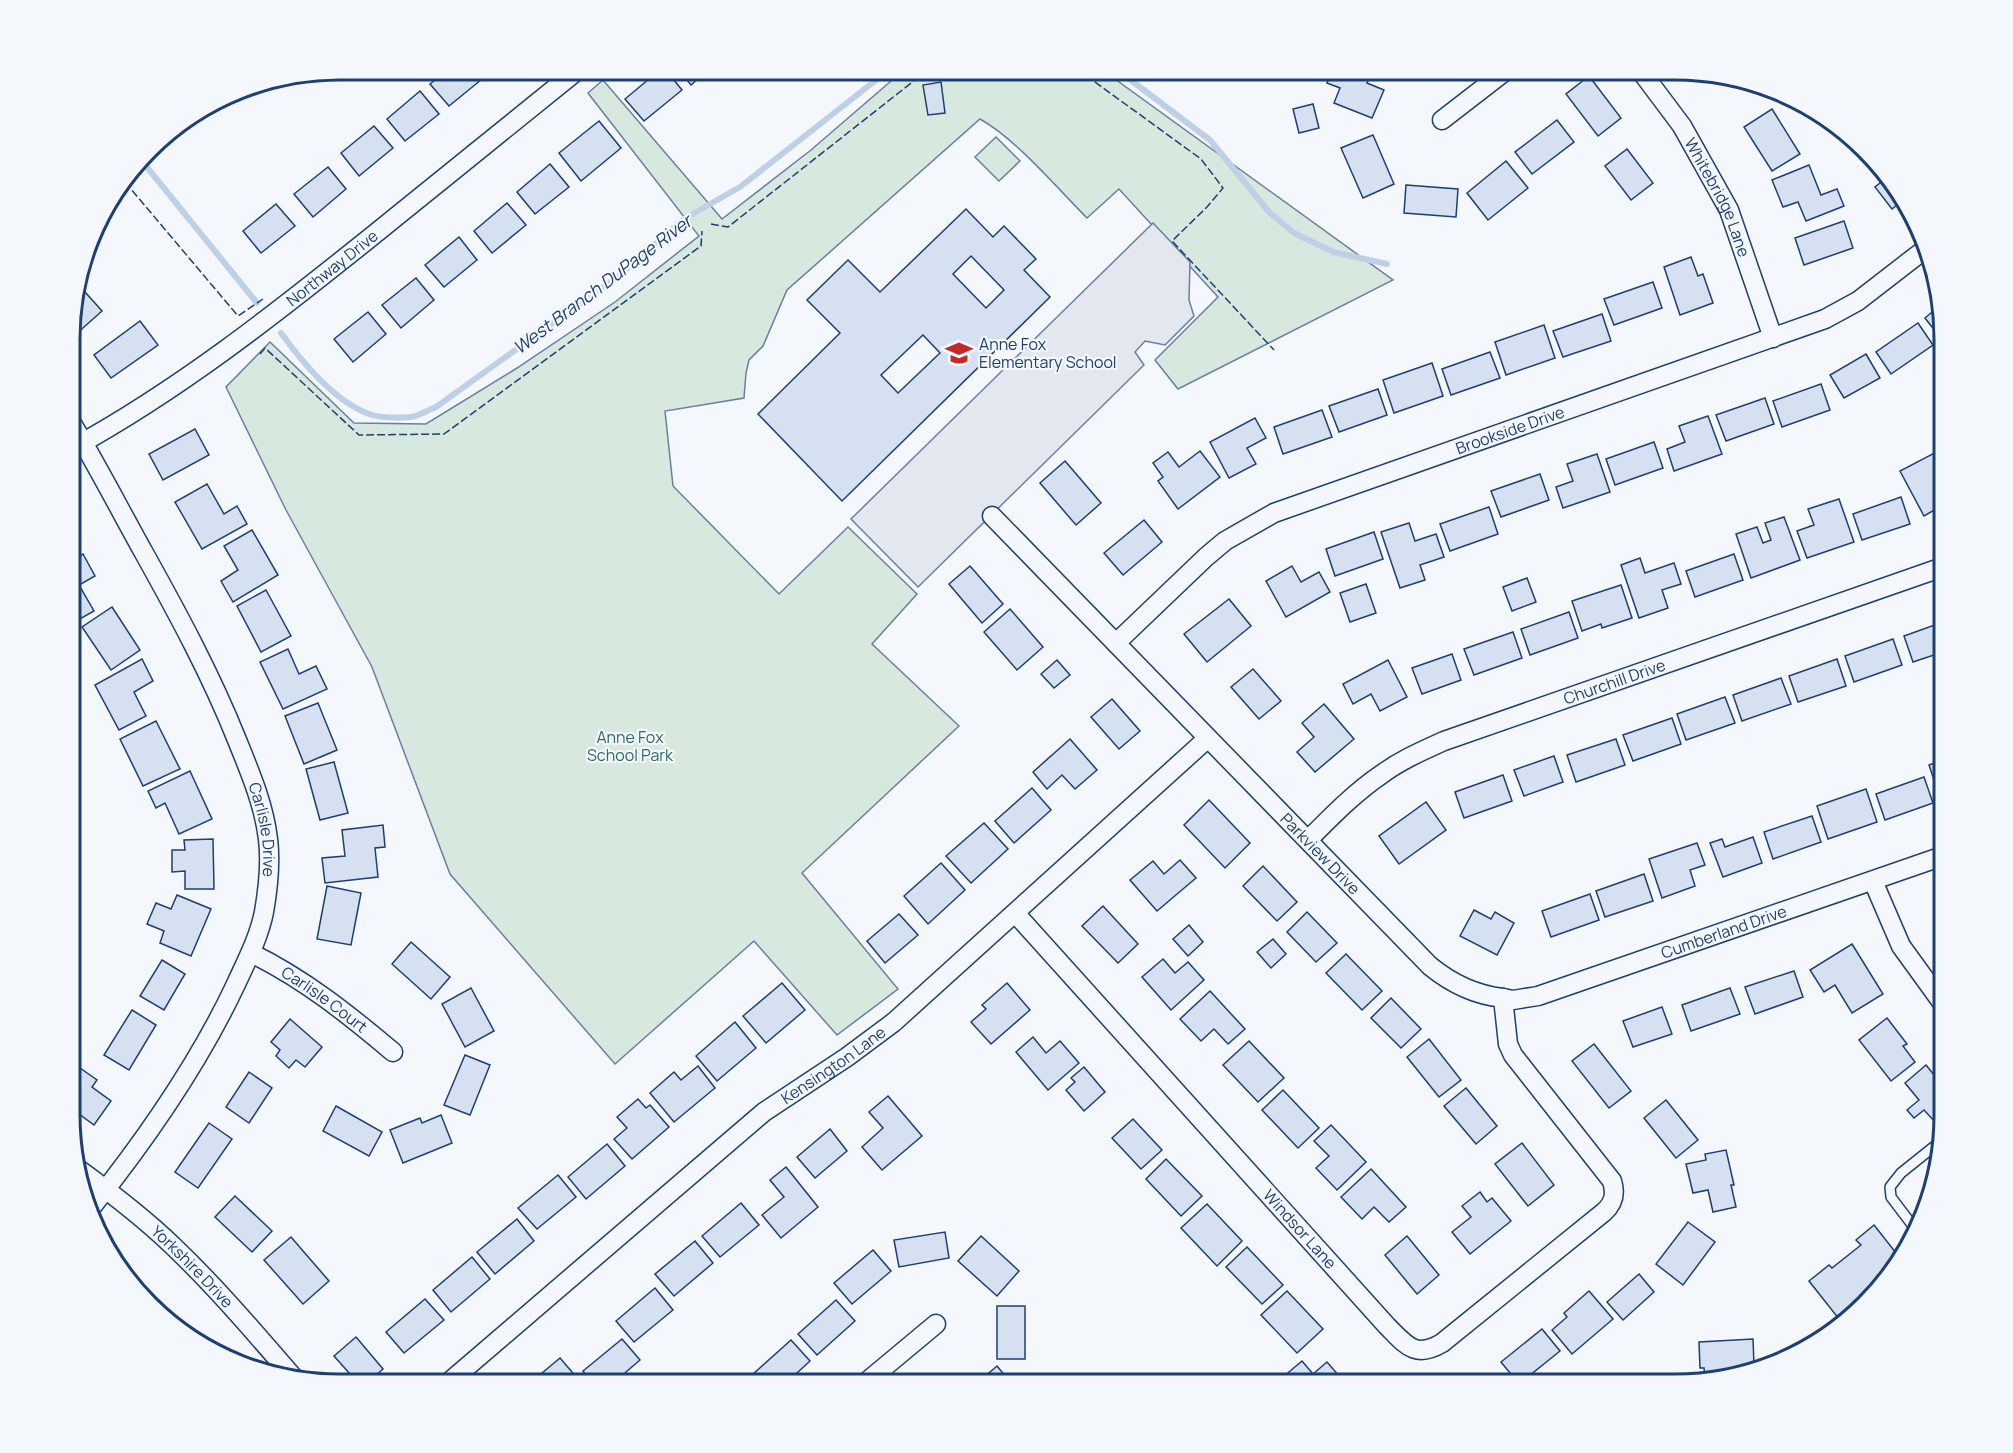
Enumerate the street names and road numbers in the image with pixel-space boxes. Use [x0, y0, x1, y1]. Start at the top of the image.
street label: Whitebridge Lane [1680, 134, 1755, 260]
street label: Northway Drive [281, 225, 383, 311]
street label: Brookside Drive [1453, 401, 1567, 459]
street label: Churchill Drive [1560, 654, 1668, 710]
street label: Carlisle Drive [243, 779, 280, 877]
street label: Parkview Drive [1276, 808, 1365, 899]
street label: Cumberland Drive [1658, 900, 1789, 964]
street label: Carlisle Court [277, 961, 372, 1038]
street label: Kensington Lane [777, 1021, 890, 1109]
street label: Windsor Lane [1258, 1184, 1342, 1274]
street label: Yorkshire Drive [147, 1220, 238, 1312]

